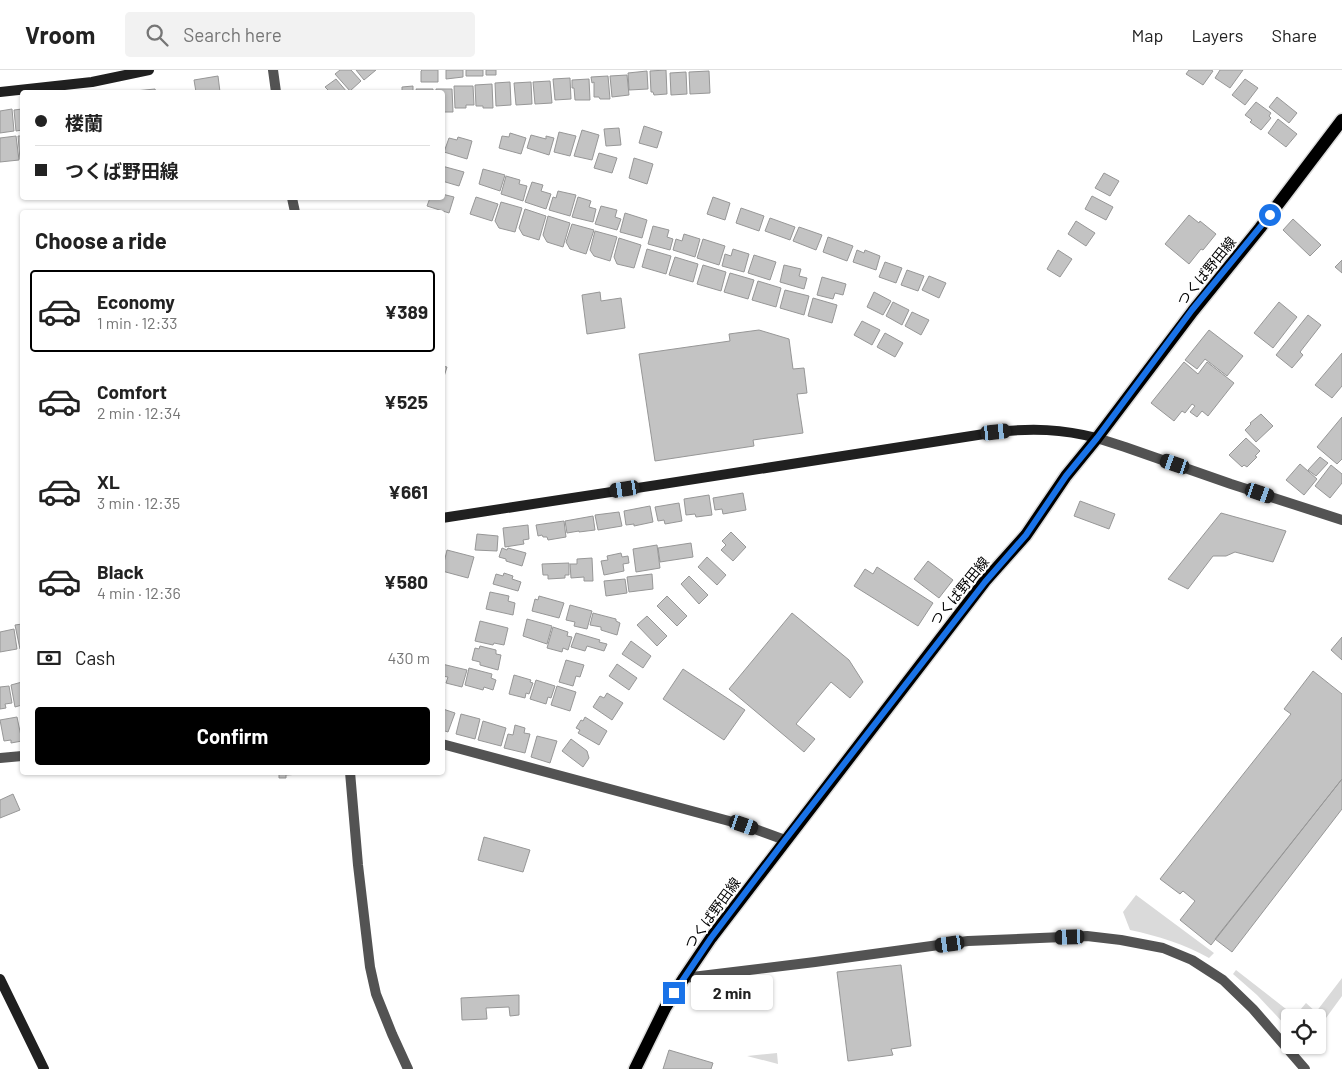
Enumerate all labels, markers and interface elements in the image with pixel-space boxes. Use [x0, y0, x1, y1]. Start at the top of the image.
search box [125, 12, 475, 57]
text: Vroom [25, 20, 95, 49]
icon: search [143, 21, 171, 49]
text: Search here [183, 23, 282, 46]
text: Map [1131, 24, 1163, 46]
text: Layers [1191, 24, 1244, 46]
text: Share [1272, 24, 1317, 46]
text: 楼蘭 [65, 111, 103, 134]
text: つくば野田線 [65, 159, 179, 182]
route start [1259, 204, 1281, 226]
text: Choose a ride [35, 227, 167, 253]
street label: つくば野田線 [1173, 233, 1239, 309]
icon: car [37, 289, 82, 334]
text: Economy [97, 290, 175, 313]
text: ¥389 [384, 300, 428, 323]
text: 1 min · 12:33 [97, 313, 178, 332]
icon: car [37, 379, 82, 424]
text: Comfort [97, 380, 167, 403]
text: ¥525 [384, 390, 428, 413]
text: 2 min · 12:34 [97, 403, 181, 422]
car [980, 423, 1011, 441]
car [1158, 452, 1191, 476]
icon: car [37, 469, 82, 514]
text: XL [97, 470, 120, 493]
car [609, 479, 640, 499]
text: ¥661 [388, 480, 428, 503]
car [1243, 481, 1276, 505]
text: 3 min · 12:35 [97, 493, 180, 512]
street label: つくば野田線 [926, 553, 992, 629]
icon: car [37, 559, 82, 604]
text: Black [97, 560, 144, 583]
text: ¥580 [384, 570, 428, 593]
text: 4 min · 12:36 [97, 583, 181, 602]
icon: cash [35, 644, 63, 672]
text: Cash [75, 646, 116, 669]
text: 430 m [387, 648, 430, 667]
button: Confirm [35, 707, 430, 765]
car [727, 813, 760, 837]
street label: つくば野田線 [680, 874, 744, 952]
car [1054, 929, 1085, 945]
car [934, 934, 965, 954]
callout: 2 min [692, 976, 774, 1010]
route end [663, 982, 685, 1004]
text: 2 min [713, 983, 751, 1002]
map controls [1281, 1009, 1326, 1054]
button: locate [1281, 1009, 1326, 1054]

